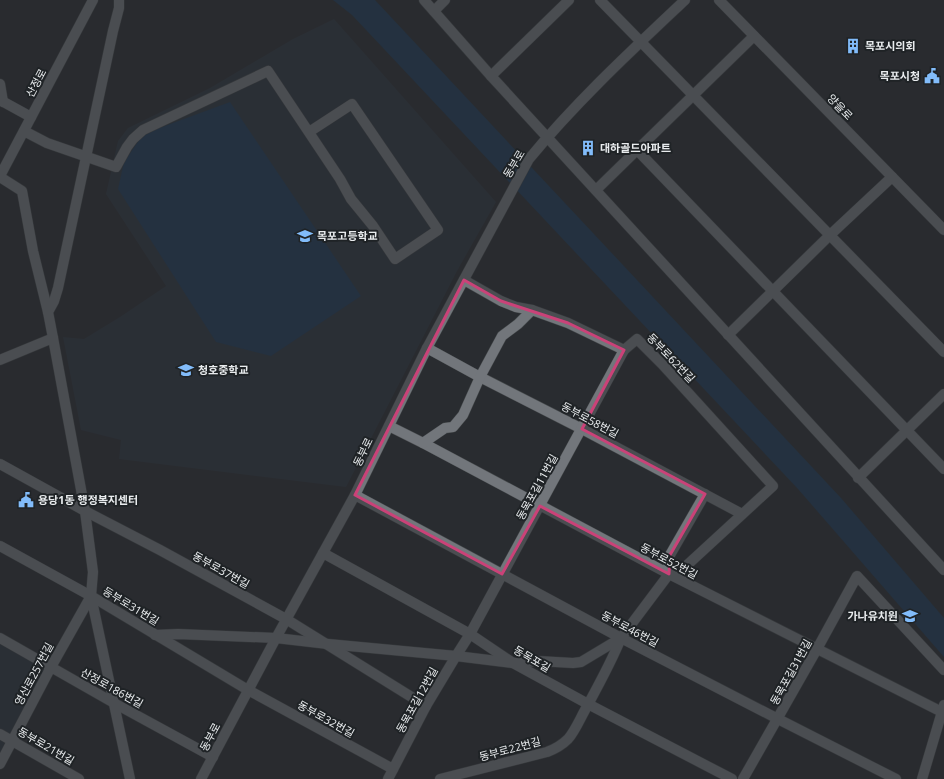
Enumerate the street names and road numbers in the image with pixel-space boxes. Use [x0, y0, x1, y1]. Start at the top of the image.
street label: 산정로 [22, 66, 49, 100]
street label: 양을로 [824, 91, 856, 123]
street label: 동부로 [499, 147, 528, 181]
street label: 동부로62번길 [644, 330, 699, 386]
street label: 동부로58번길 [559, 398, 622, 441]
street label: 동부로 [349, 435, 376, 469]
street label: 동목포길11번길 [512, 451, 561, 522]
street label: 동부로52번길 [638, 539, 701, 582]
street label: 동부로37번길 [190, 548, 253, 591]
street label: 동부로31번길 [100, 583, 162, 628]
street label: 동부로46번길 [599, 607, 662, 650]
street label: 동목포길31번길 [766, 636, 815, 707]
street label: 영산로257번길 [11, 640, 56, 708]
street label: 동목포길 [511, 642, 554, 675]
street label: 산정로186번길 [78, 664, 146, 711]
street label: 동목포길12번길 [392, 664, 441, 735]
street label: 동부로32번길 [295, 697, 358, 740]
street label: 동부로 [196, 720, 223, 754]
street label: 동부로21번길 [15, 723, 77, 768]
street label: 동부로22번길 [477, 733, 542, 764]

